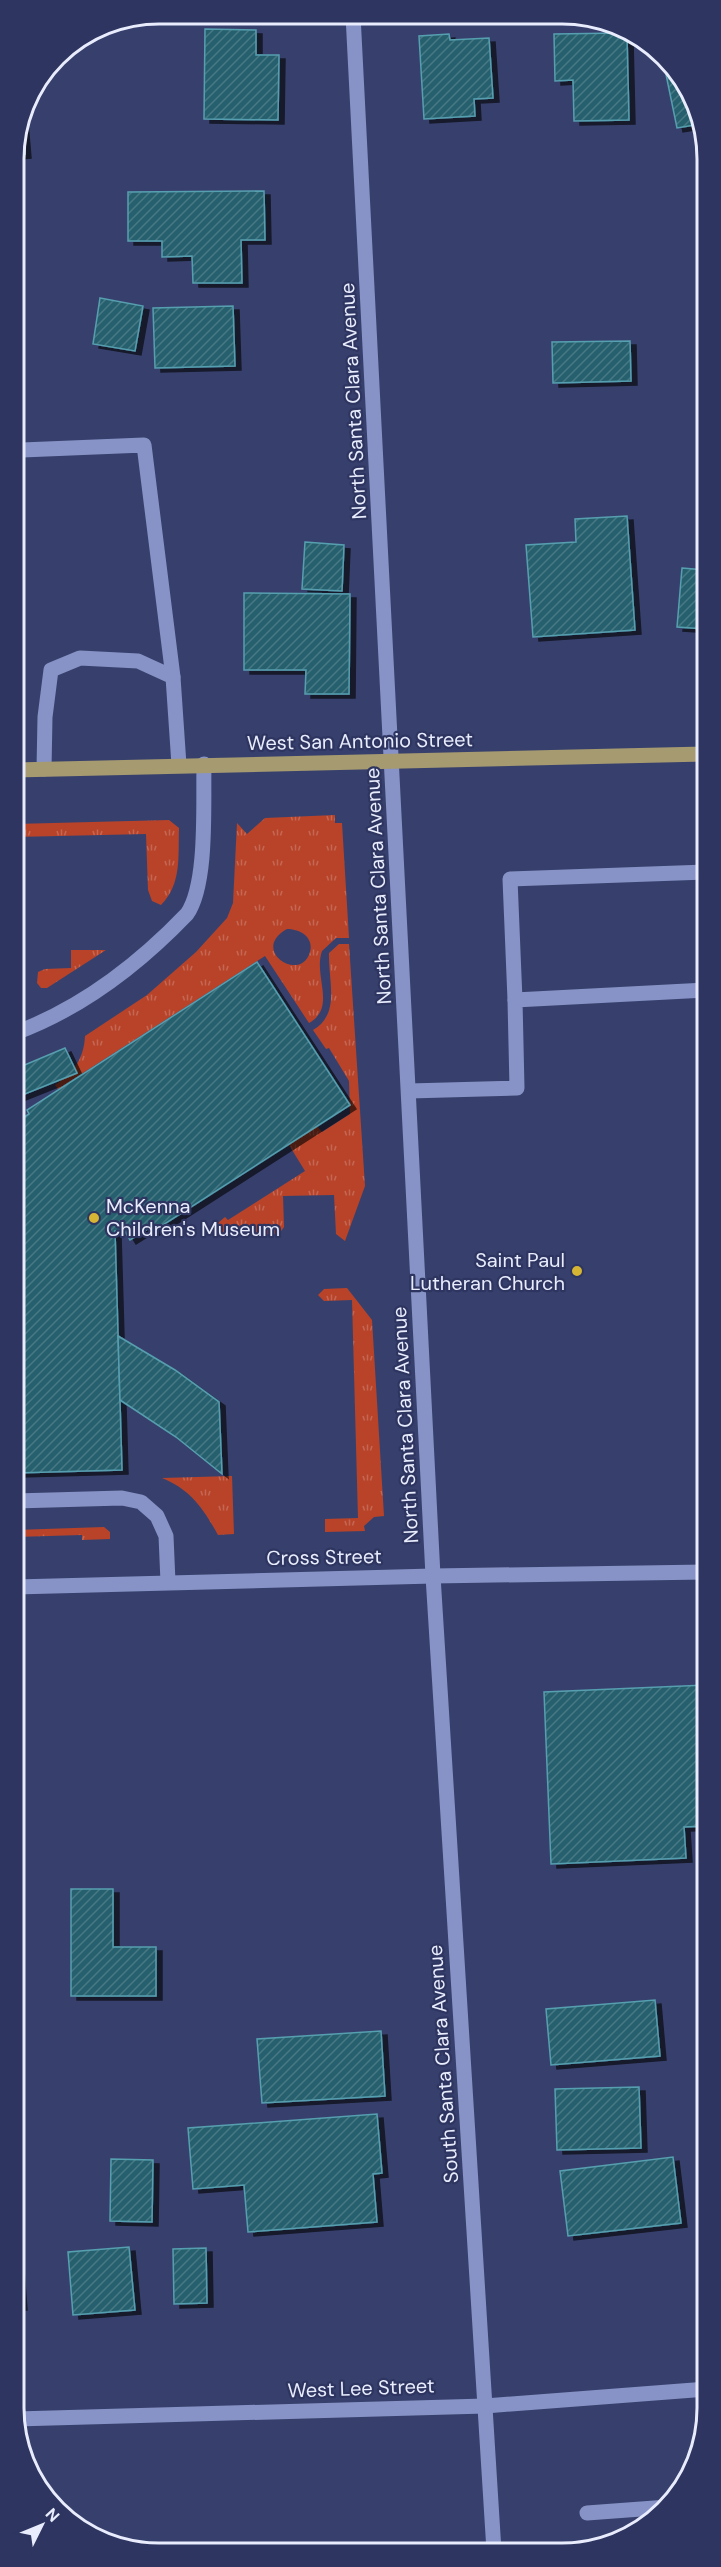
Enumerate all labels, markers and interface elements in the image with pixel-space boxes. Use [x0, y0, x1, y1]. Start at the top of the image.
street label: North Santa Clara Avenue [334, 282, 372, 520]
street label: West San Antonio Street [247, 726, 473, 756]
street label: North Santa Clara Avenue [359, 767, 397, 1005]
place label: McKenna Children's Museum [106, 1193, 280, 1242]
marker: McKenna Children's Museum [87, 1211, 101, 1225]
place label: Saint Paul Lutheran Church [410, 1247, 565, 1296]
marker: Saint Paul Lutheran Church [570, 1264, 584, 1278]
street label: North Santa Clara Avenue [386, 1306, 424, 1544]
street label: Cross Street [266, 1543, 382, 1571]
street label: South Santa Clara Avenue [422, 1944, 464, 2184]
street label: West Lee Street [287, 2372, 435, 2404]
north arrow [12, 2495, 72, 2555]
text: N [41, 2504, 64, 2527]

